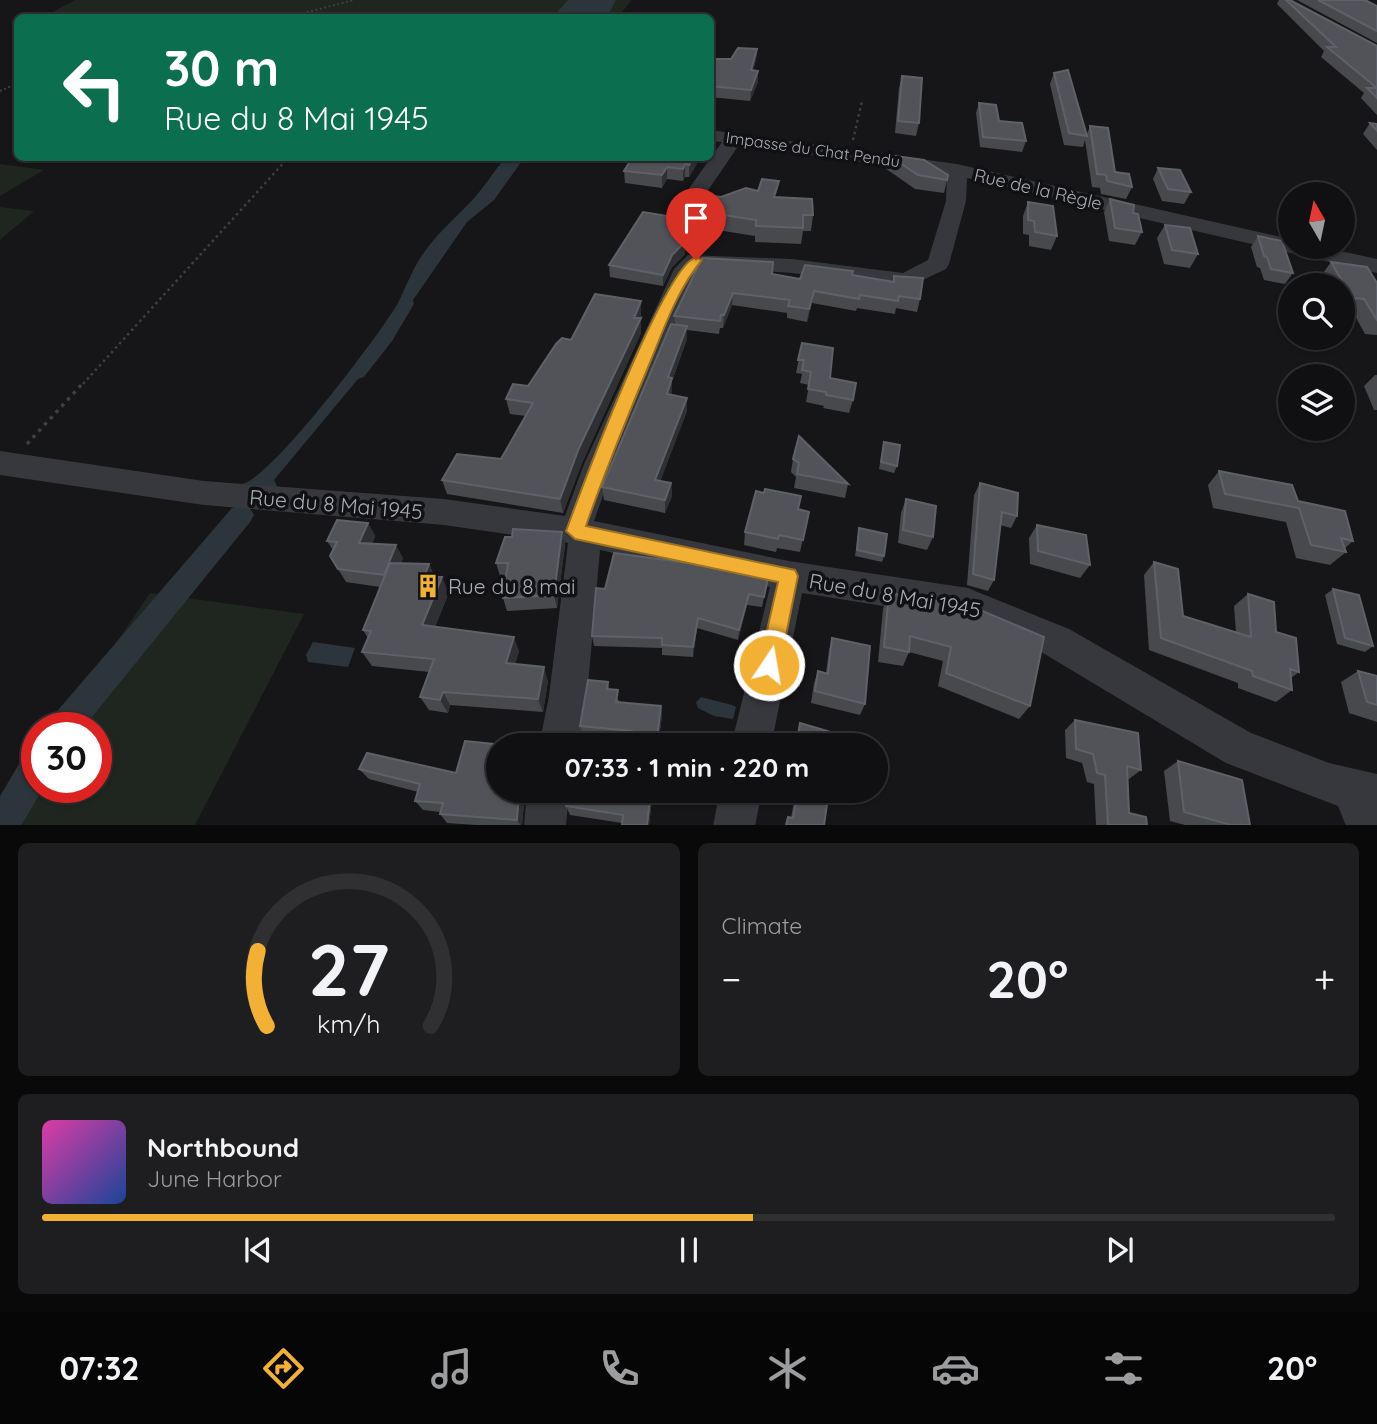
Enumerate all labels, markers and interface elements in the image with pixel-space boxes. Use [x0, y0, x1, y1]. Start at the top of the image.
text: 30 m [164, 37, 279, 98]
icon: left [49, 42, 140, 133]
text: Rue du 8 Mai 1945 [164, 98, 429, 138]
street label: Impasse du Chat Pendu [725, 127, 901, 171]
street label: Rue de la Règle [972, 163, 1104, 215]
north arrow [1278, 182, 1354, 259]
map controls [1278, 182, 1355, 441]
pin [666, 188, 726, 260]
icon: arrive [677, 199, 715, 237]
button: search [1278, 273, 1355, 350]
button: layers [1278, 364, 1355, 441]
street label: Rue du 8 Mai 1945 [248, 483, 424, 525]
street label: Rue du 8 Mai 1945 [807, 567, 983, 623]
building icon: Rue du 8 mai [414, 572, 442, 600]
place label: Rue du 8 mai [448, 573, 576, 599]
position arrow [732, 628, 806, 702]
speed limit sign: 30 [21, 712, 112, 803]
text: 07:33 · 1 min · 220 m [565, 751, 809, 784]
text: Climate [722, 911, 802, 940]
text: 27 [308, 923, 389, 1014]
text: 20° [986, 946, 1068, 1011]
text: − [722, 955, 741, 1003]
text: + [1314, 955, 1335, 1003]
text: km/h [317, 1007, 380, 1038]
text: Northbound [147, 1131, 299, 1164]
text: June Harbor [147, 1164, 282, 1193]
icon: previous [239, 1231, 277, 1269]
icon: pause [670, 1231, 708, 1269]
icon: next [1101, 1231, 1139, 1269]
icon: directions [259, 1344, 308, 1393]
icon: music [427, 1344, 476, 1393]
icon: phone [595, 1344, 644, 1393]
icon: climate [763, 1344, 812, 1393]
icon: car [931, 1344, 980, 1393]
icon: filters [1099, 1344, 1148, 1393]
text: 07:32 [60, 1348, 140, 1388]
text: 20° [1267, 1348, 1317, 1388]

